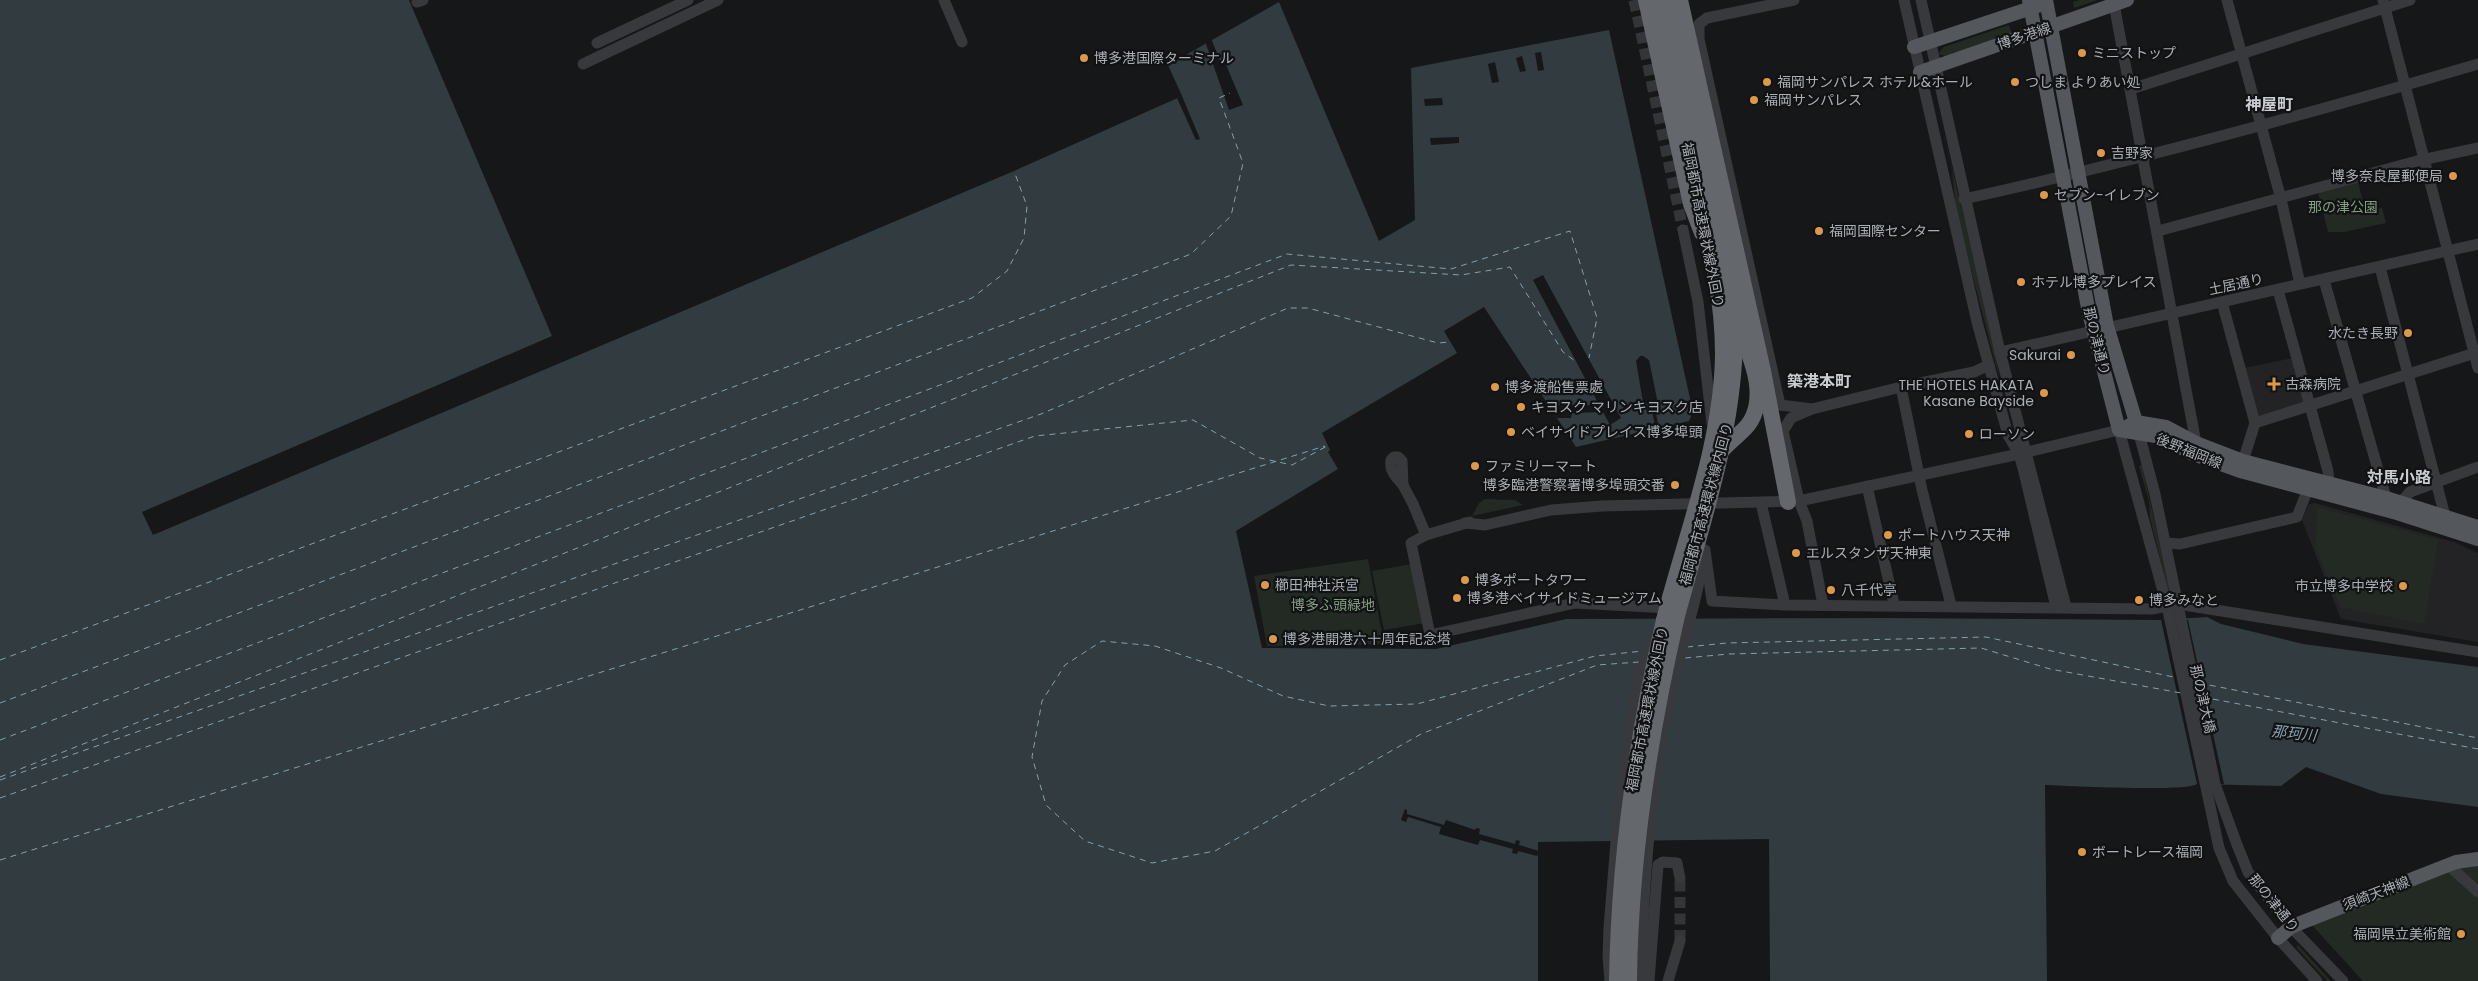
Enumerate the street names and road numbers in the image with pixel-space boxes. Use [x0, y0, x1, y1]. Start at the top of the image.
street label: 博多港線 [1994, 17, 2054, 55]
street label: 福岡都市高速環状線外回り [1677, 141, 1729, 309]
street label: 土居通り [2207, 268, 2265, 300]
street label: 那の津通り [2079, 305, 2115, 377]
street label: 福岡都市高速環状線内回り [1675, 420, 1737, 588]
street label: 後野福岡線 [2153, 429, 2225, 473]
street label: 福岡都市高速環状線外回り [1621, 625, 1673, 793]
street label: 那の津大橋 [2185, 663, 2221, 735]
street label: 那の津通り [2244, 870, 2304, 936]
street label: 須崎天神線 [2340, 871, 2412, 915]

